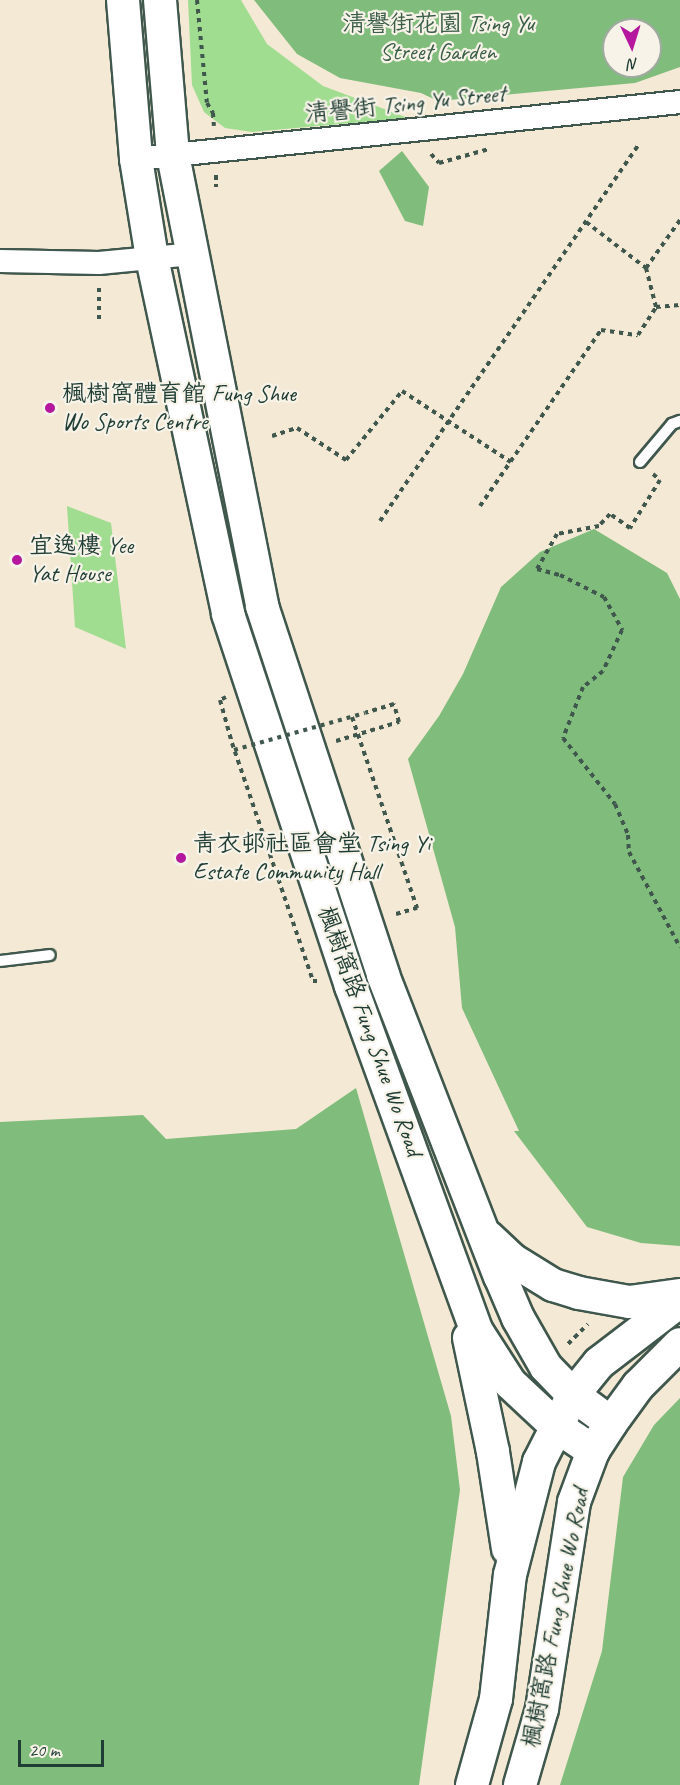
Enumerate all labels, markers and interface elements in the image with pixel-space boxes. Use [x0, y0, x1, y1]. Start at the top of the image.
park label: 清譽街花園 Tsing Yu Street Garden [342, 10, 534, 66]
north arrow [602, 18, 662, 78]
text: N [627, 54, 639, 74]
street label: 清譽街 Tsing Yu Street [303, 79, 507, 129]
place label: 楓樹窩體育館 Fung Shue Wo Sports Centre [62, 380, 296, 436]
marker: 楓樹窩體育館 Fung Shue Wo Sports Centre [43, 401, 57, 415]
place label: 宜逸樓 Yee Yat House [29, 532, 133, 588]
marker: 宜逸樓 Yee Yat House [10, 553, 24, 567]
place label: 青衣邨社區會堂 Tsing Yi Estate Community Hall [193, 830, 430, 886]
marker: 青衣邨社區會堂 Tsing Yi Estate Community Hall [174, 851, 188, 865]
street label: 楓樹窩路 Fung Shue Wo Road [311, 902, 429, 1160]
street label: 楓樹窩路 Fung Shue Wo Road [517, 1486, 595, 1750]
scale bar [21, 1728, 106, 1766]
text: 20 m [29, 1739, 60, 1761]

